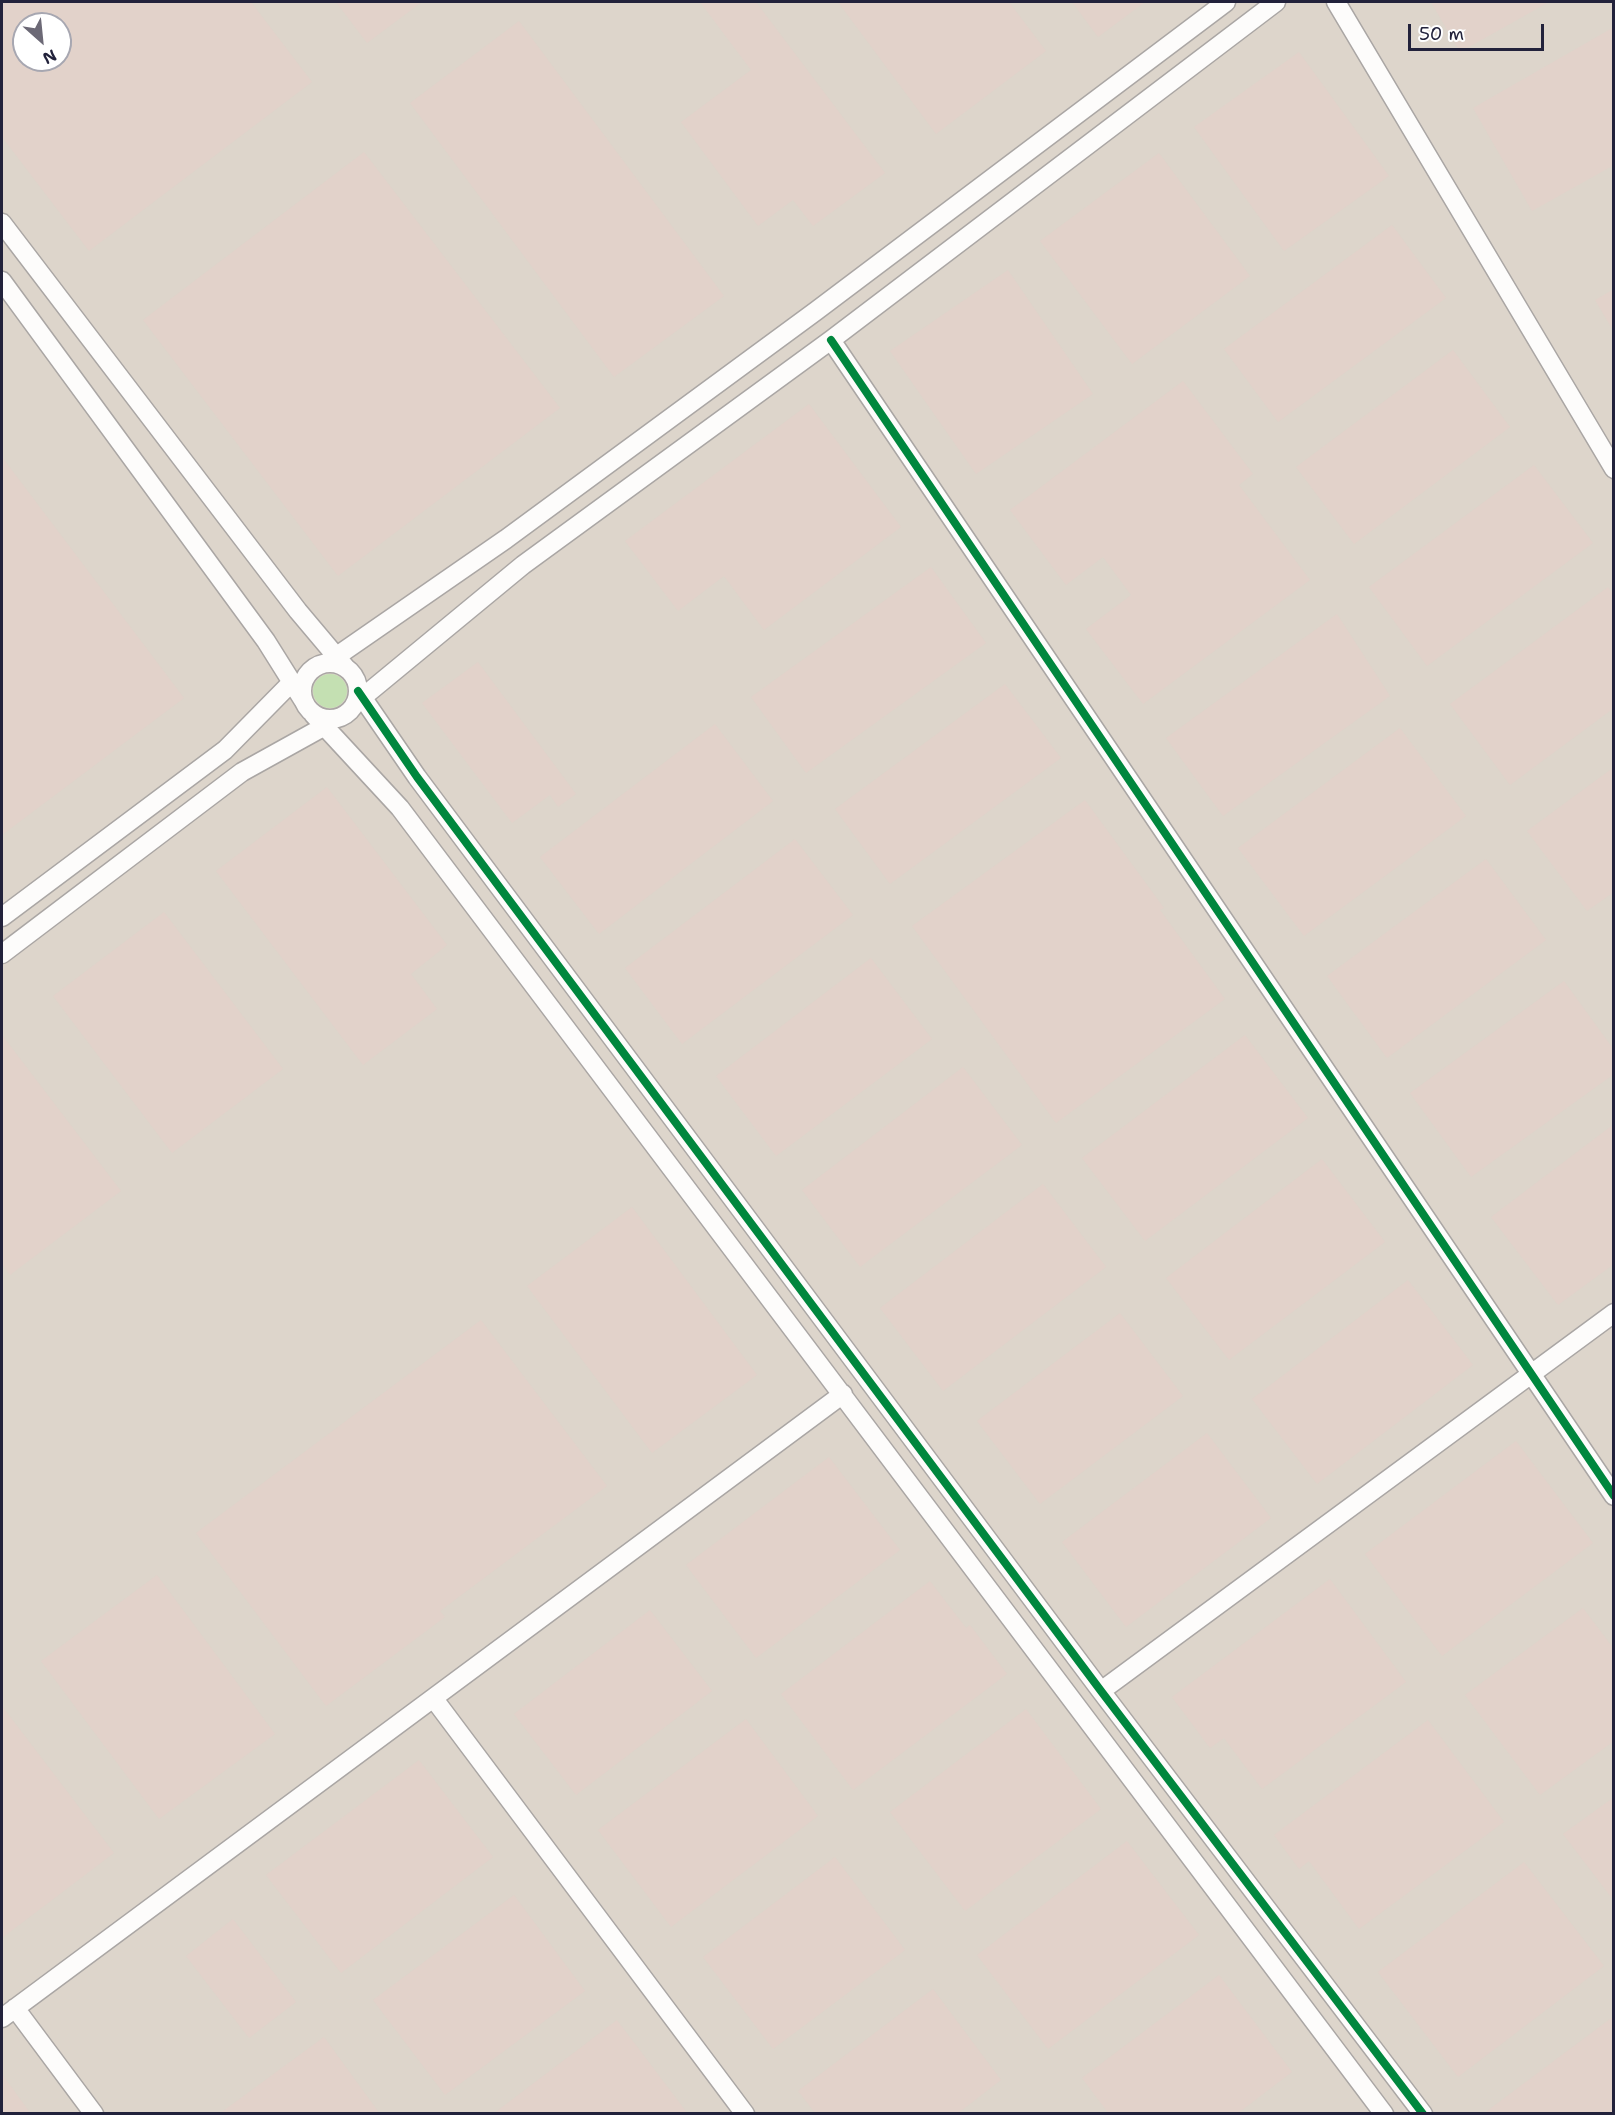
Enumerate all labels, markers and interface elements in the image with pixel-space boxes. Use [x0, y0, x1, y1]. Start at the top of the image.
north arrow [12, 12, 72, 72]
scale bar [1411, 12, 1548, 50]
text: 50 m [1419, 22, 1464, 46]
text: N [39, 44, 60, 69]

